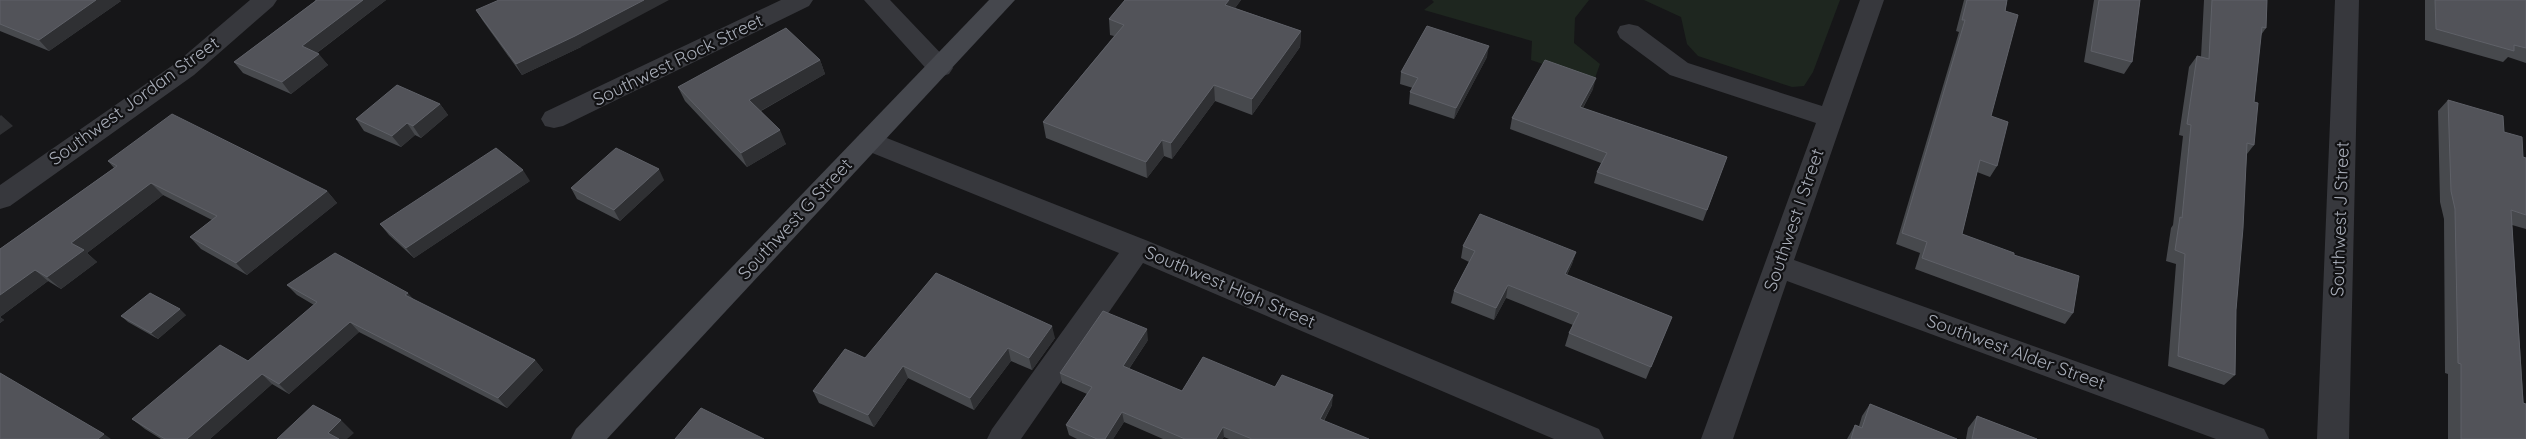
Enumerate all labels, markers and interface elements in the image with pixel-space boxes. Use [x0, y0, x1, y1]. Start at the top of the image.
street label: Southwest Rock Street [589, 8, 767, 111]
street label: Southwest Jordan Street [44, 31, 223, 170]
street label: Southwest J Street [2325, 141, 2354, 297]
street label: Southwest I Street [1758, 145, 1829, 294]
street label: Southwest G Street [733, 153, 857, 284]
street label: Southwest High Street [1141, 240, 1319, 333]
street label: Southwest Alder Street [1924, 308, 2109, 395]

